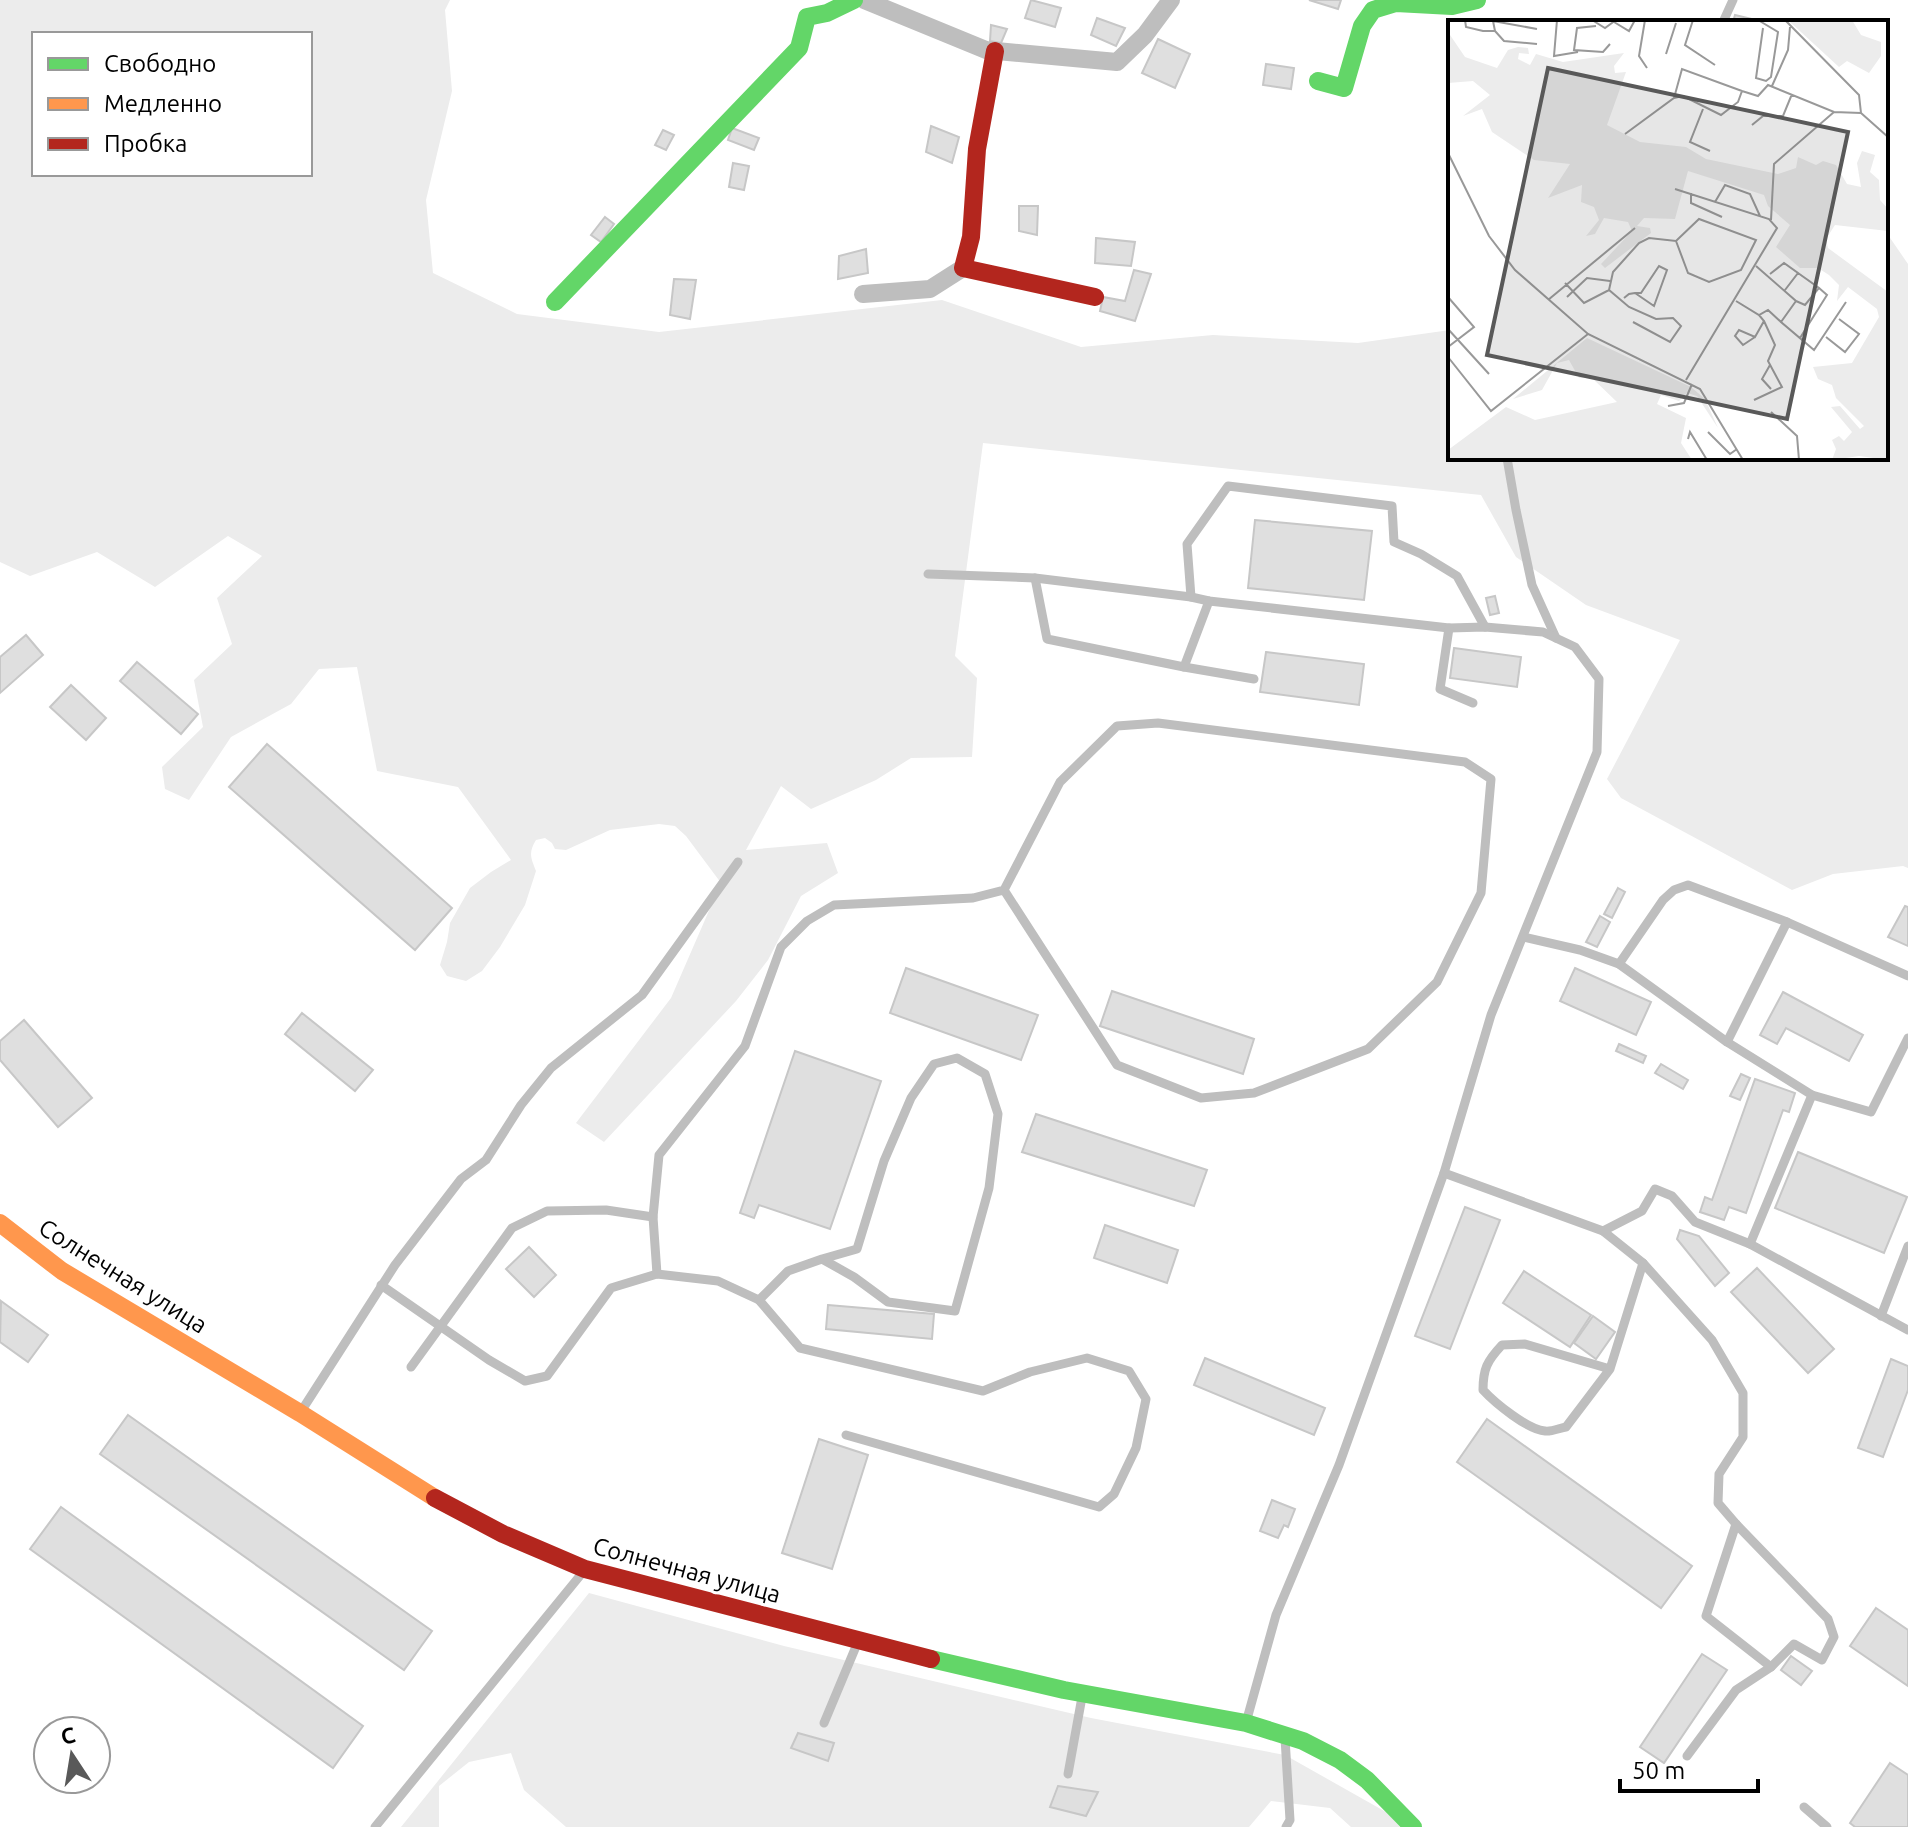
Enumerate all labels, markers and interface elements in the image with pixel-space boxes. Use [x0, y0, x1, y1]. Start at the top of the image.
inset map [1448, 20, 1888, 460]
legend [32, 32, 312, 176]
text: Свободно [104, 50, 216, 77]
text: Медленно [104, 90, 222, 117]
text: Пробка [104, 130, 187, 157]
street label: Солнечная улица [34, 1213, 212, 1339]
street label: Солнечная улица [590, 1532, 784, 1608]
north arrow [32, 1715, 112, 1795]
text: С [58, 1721, 77, 1749]
scale bar [1620, 1743, 1758, 1793]
text: 50 m [1632, 1757, 1685, 1784]

